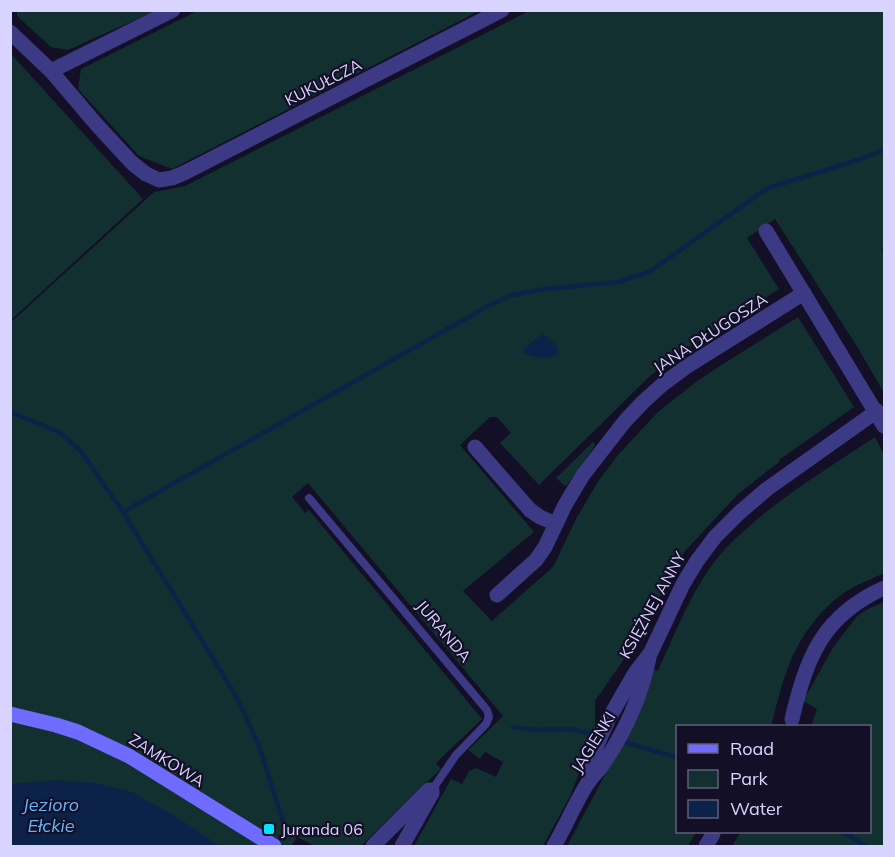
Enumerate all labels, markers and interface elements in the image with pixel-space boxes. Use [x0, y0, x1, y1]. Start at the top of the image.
street label: KUKUŁCZA [281, 54, 365, 110]
street label: JANA DŁUGOSZA [649, 289, 771, 377]
street label: KSIĘŻNEJ ANNY [614, 548, 690, 662]
street label: JURANDA [412, 596, 476, 666]
street label: JAGIENKI [566, 708, 620, 776]
legend [676, 725, 871, 833]
street label: ZAMKOWA [126, 729, 209, 791]
text: Road [730, 737, 774, 760]
text: Park [730, 767, 769, 790]
water label: Jezioro Ełckie [21, 793, 79, 837]
text: Water [730, 797, 783, 820]
place label: Juranda 06 [281, 819, 363, 839]
marker: Juranda 06 [262, 822, 276, 836]

